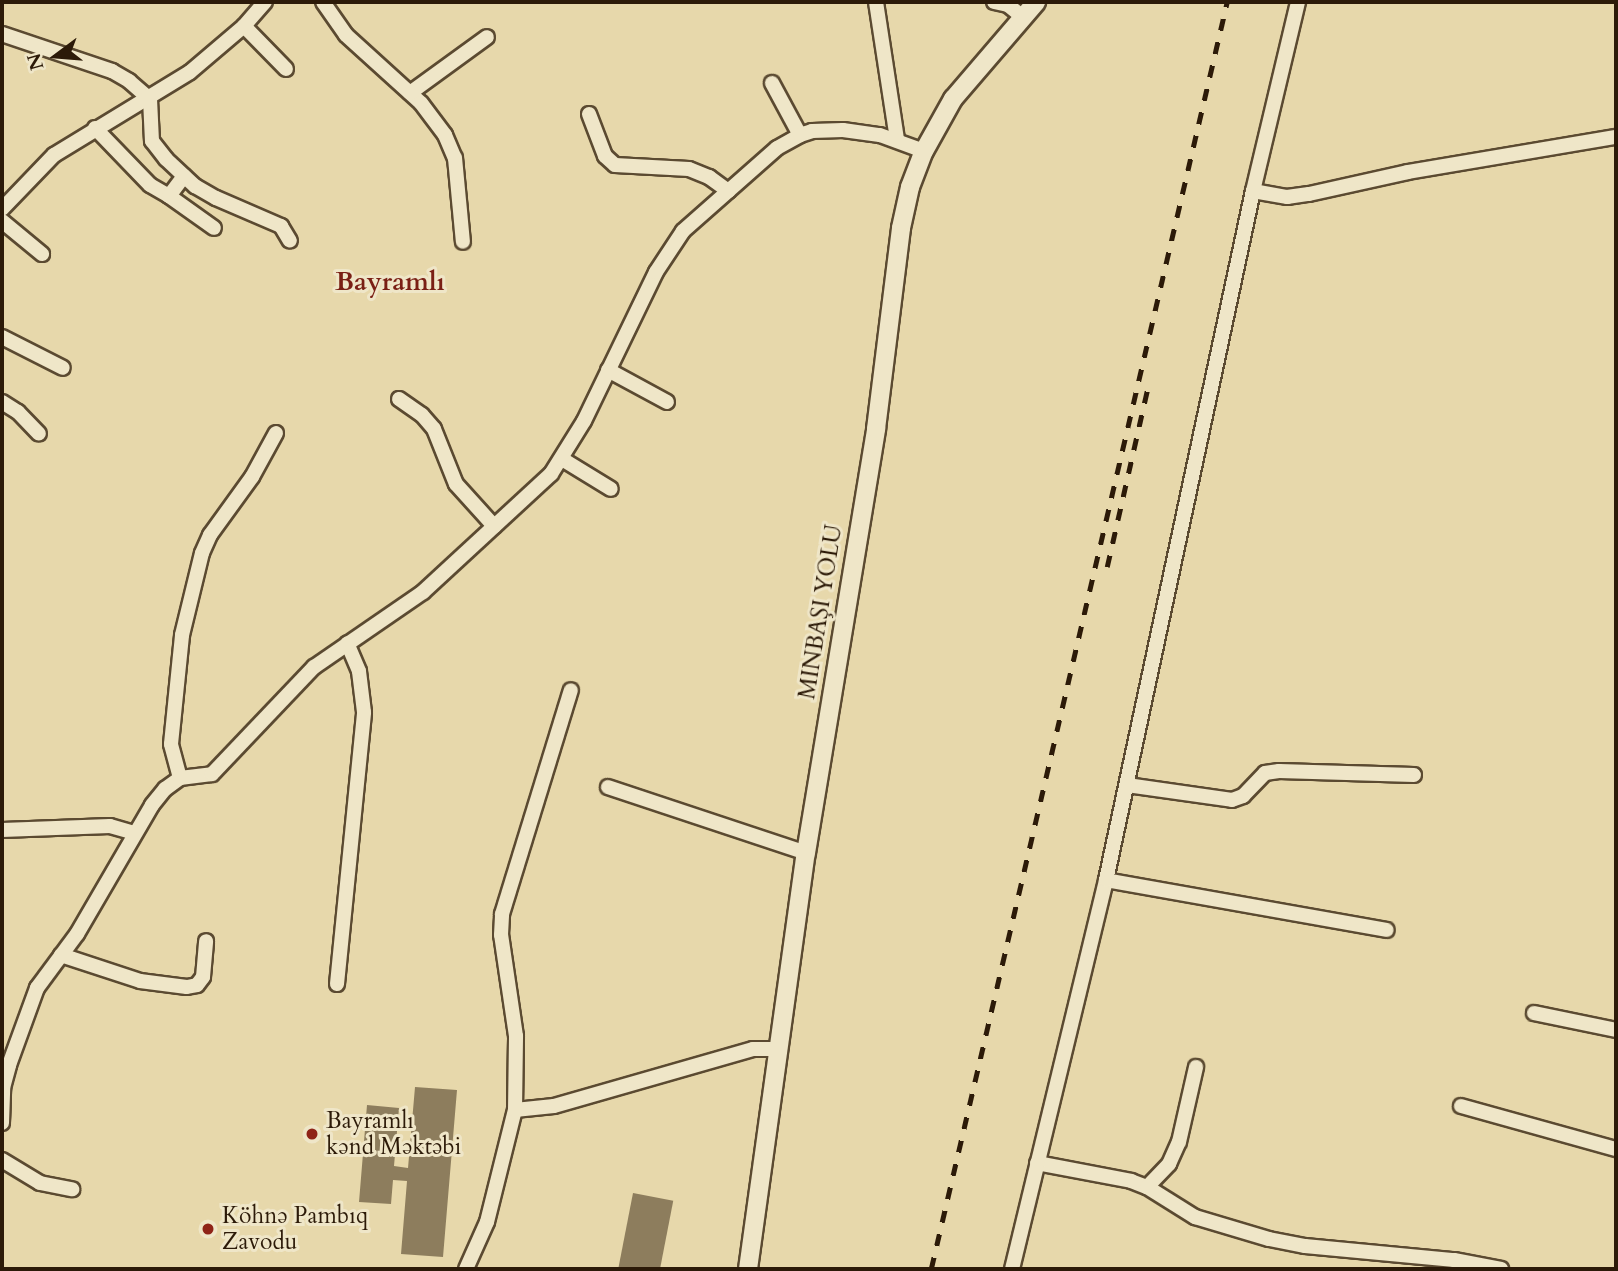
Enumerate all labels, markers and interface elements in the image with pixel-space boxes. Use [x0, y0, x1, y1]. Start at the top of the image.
north arrow [21, 21, 91, 91]
text: N [21, 50, 51, 73]
district label: Bayramlı [335, 266, 445, 298]
street label: MINBAŞI YOLU [794, 523, 848, 701]
place label: Bayramlı kənd Məktəbi [326, 1107, 461, 1161]
marker: Bayramlı kənd Məktəbi [304, 1126, 320, 1142]
place label: Köhnə Pambıq Zavodu [222, 1202, 368, 1256]
marker: Köhnə Pambıq Zavodu [200, 1221, 216, 1237]

